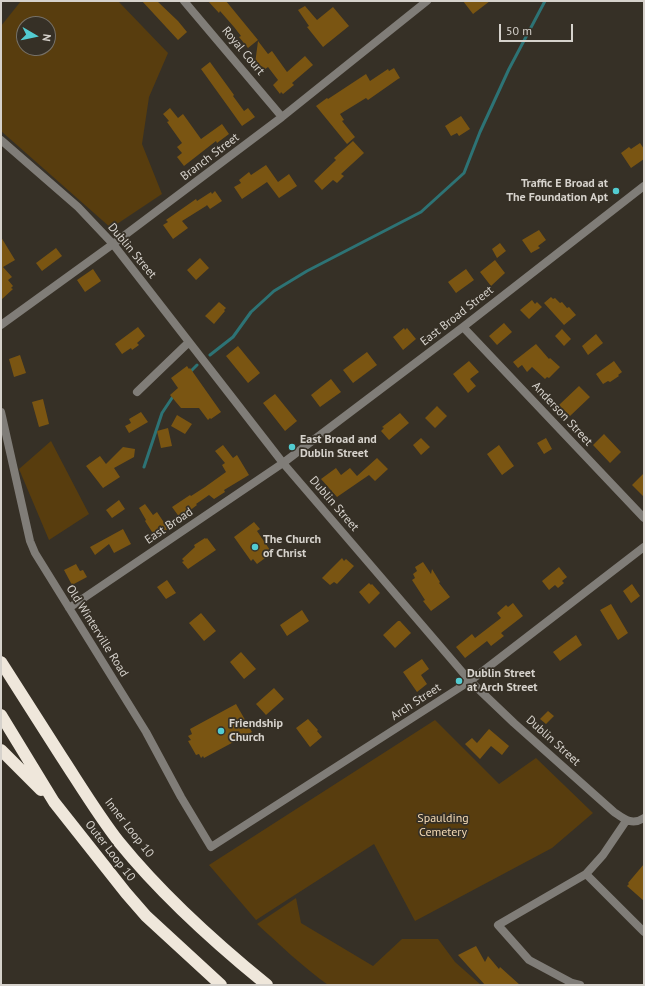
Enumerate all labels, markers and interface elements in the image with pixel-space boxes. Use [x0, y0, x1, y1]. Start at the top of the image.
north arrow [16, 16, 56, 56]
scale bar [501, 16, 575, 42]
text: 50 m [506, 23, 532, 38]
street label: Royal Court [219, 24, 267, 78]
text: N [39, 33, 54, 42]
street label: Branch Street [178, 130, 242, 184]
place label: Traffic E Broad at The Foundation Apt [506, 177, 608, 205]
marker: Traffic E Broad at The Foundation Apt [611, 186, 621, 196]
street label: Dublin Street [105, 220, 159, 282]
street label: East Broad Street [418, 283, 496, 349]
street label: Anderson Street [529, 379, 595, 449]
place label: East Broad and Dublin Street [300, 433, 377, 461]
marker: East Broad and Dublin Street [287, 442, 297, 452]
street label: Dublin Street [306, 474, 362, 534]
street label: East Broad [142, 505, 196, 547]
place label: The Church of Christ [263, 533, 321, 561]
marker: The Church of Christ [250, 542, 260, 552]
street label: Old Winterville Road [63, 582, 131, 680]
place label: Dublin Street at Arch Street [467, 667, 537, 695]
marker: Dublin Street at Arch Street [454, 676, 464, 686]
street label: Arch Street [388, 680, 444, 724]
street label: Dublin Street [523, 713, 583, 769]
place label: Friendship Church [229, 717, 283, 745]
marker: Friendship Church [216, 726, 226, 736]
street label: Inner Loop 10 [101, 796, 157, 860]
park label: Spaulding Cemetery [417, 812, 469, 840]
street label: Outer Loop 10 [82, 818, 138, 884]

